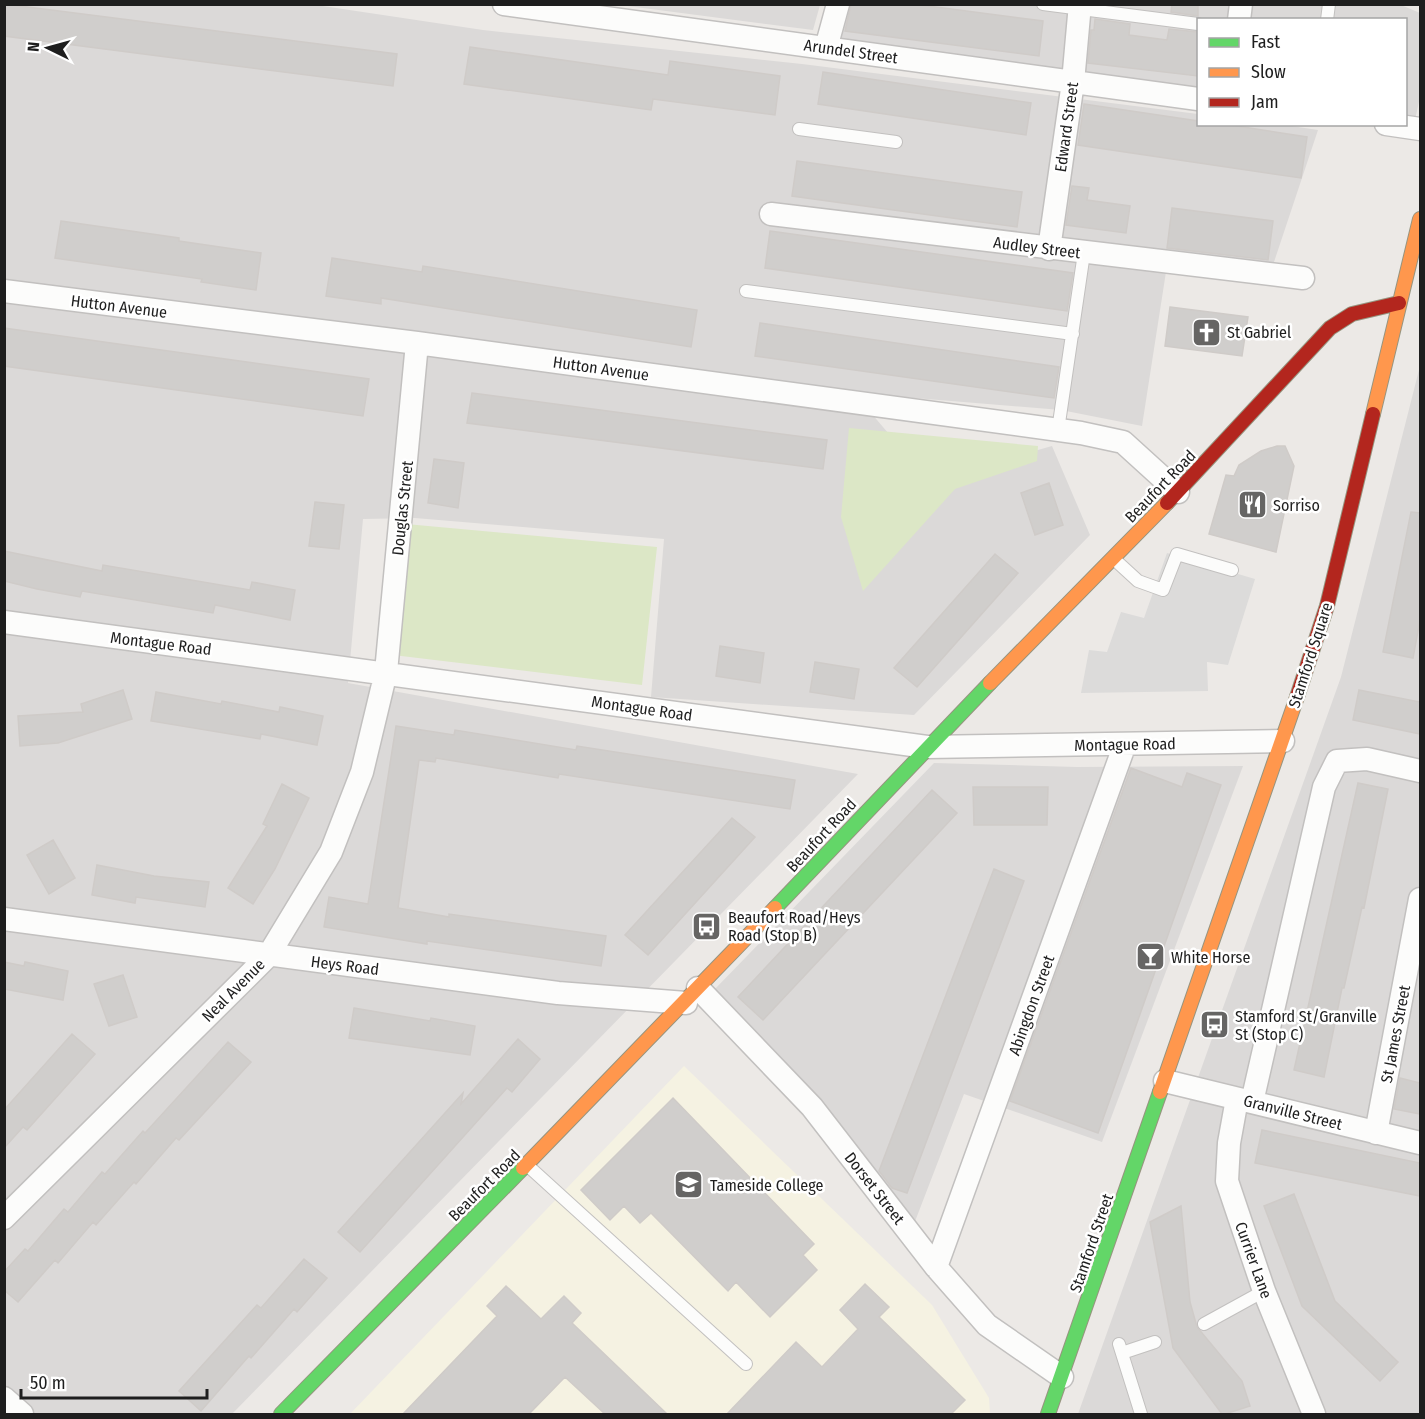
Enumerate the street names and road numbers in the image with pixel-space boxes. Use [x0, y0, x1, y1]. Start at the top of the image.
street label: Arundel Street [803, 36, 900, 68]
street label: Edward Street [1051, 80, 1082, 173]
street label: Audley Street [992, 233, 1082, 262]
street label: Hutton Avenue [70, 291, 168, 322]
street label: Hutton Avenue [552, 352, 650, 385]
street label: Beaufort Road [1121, 446, 1200, 527]
street label: Douglas Street [388, 459, 417, 556]
street label: Stamford Square [1285, 600, 1336, 710]
street label: Montague Road [109, 628, 213, 659]
street label: Montague Road [590, 692, 694, 725]
street label: Montague Road [1074, 734, 1176, 755]
street label: Beaufort Road [782, 795, 860, 876]
street label: Heys Road [310, 952, 380, 979]
street label: Abingdon Street [1005, 952, 1059, 1058]
street label: Neal Avenue [198, 955, 269, 1026]
street label: St James Street [1377, 983, 1414, 1085]
street label: Granville Street [1242, 1091, 1345, 1134]
street label: Beaufort Road [445, 1146, 524, 1225]
street label: Dorset Street [841, 1149, 909, 1229]
street label: Stamford Street [1066, 1191, 1117, 1295]
street label: Currier Lane [1231, 1219, 1276, 1301]

